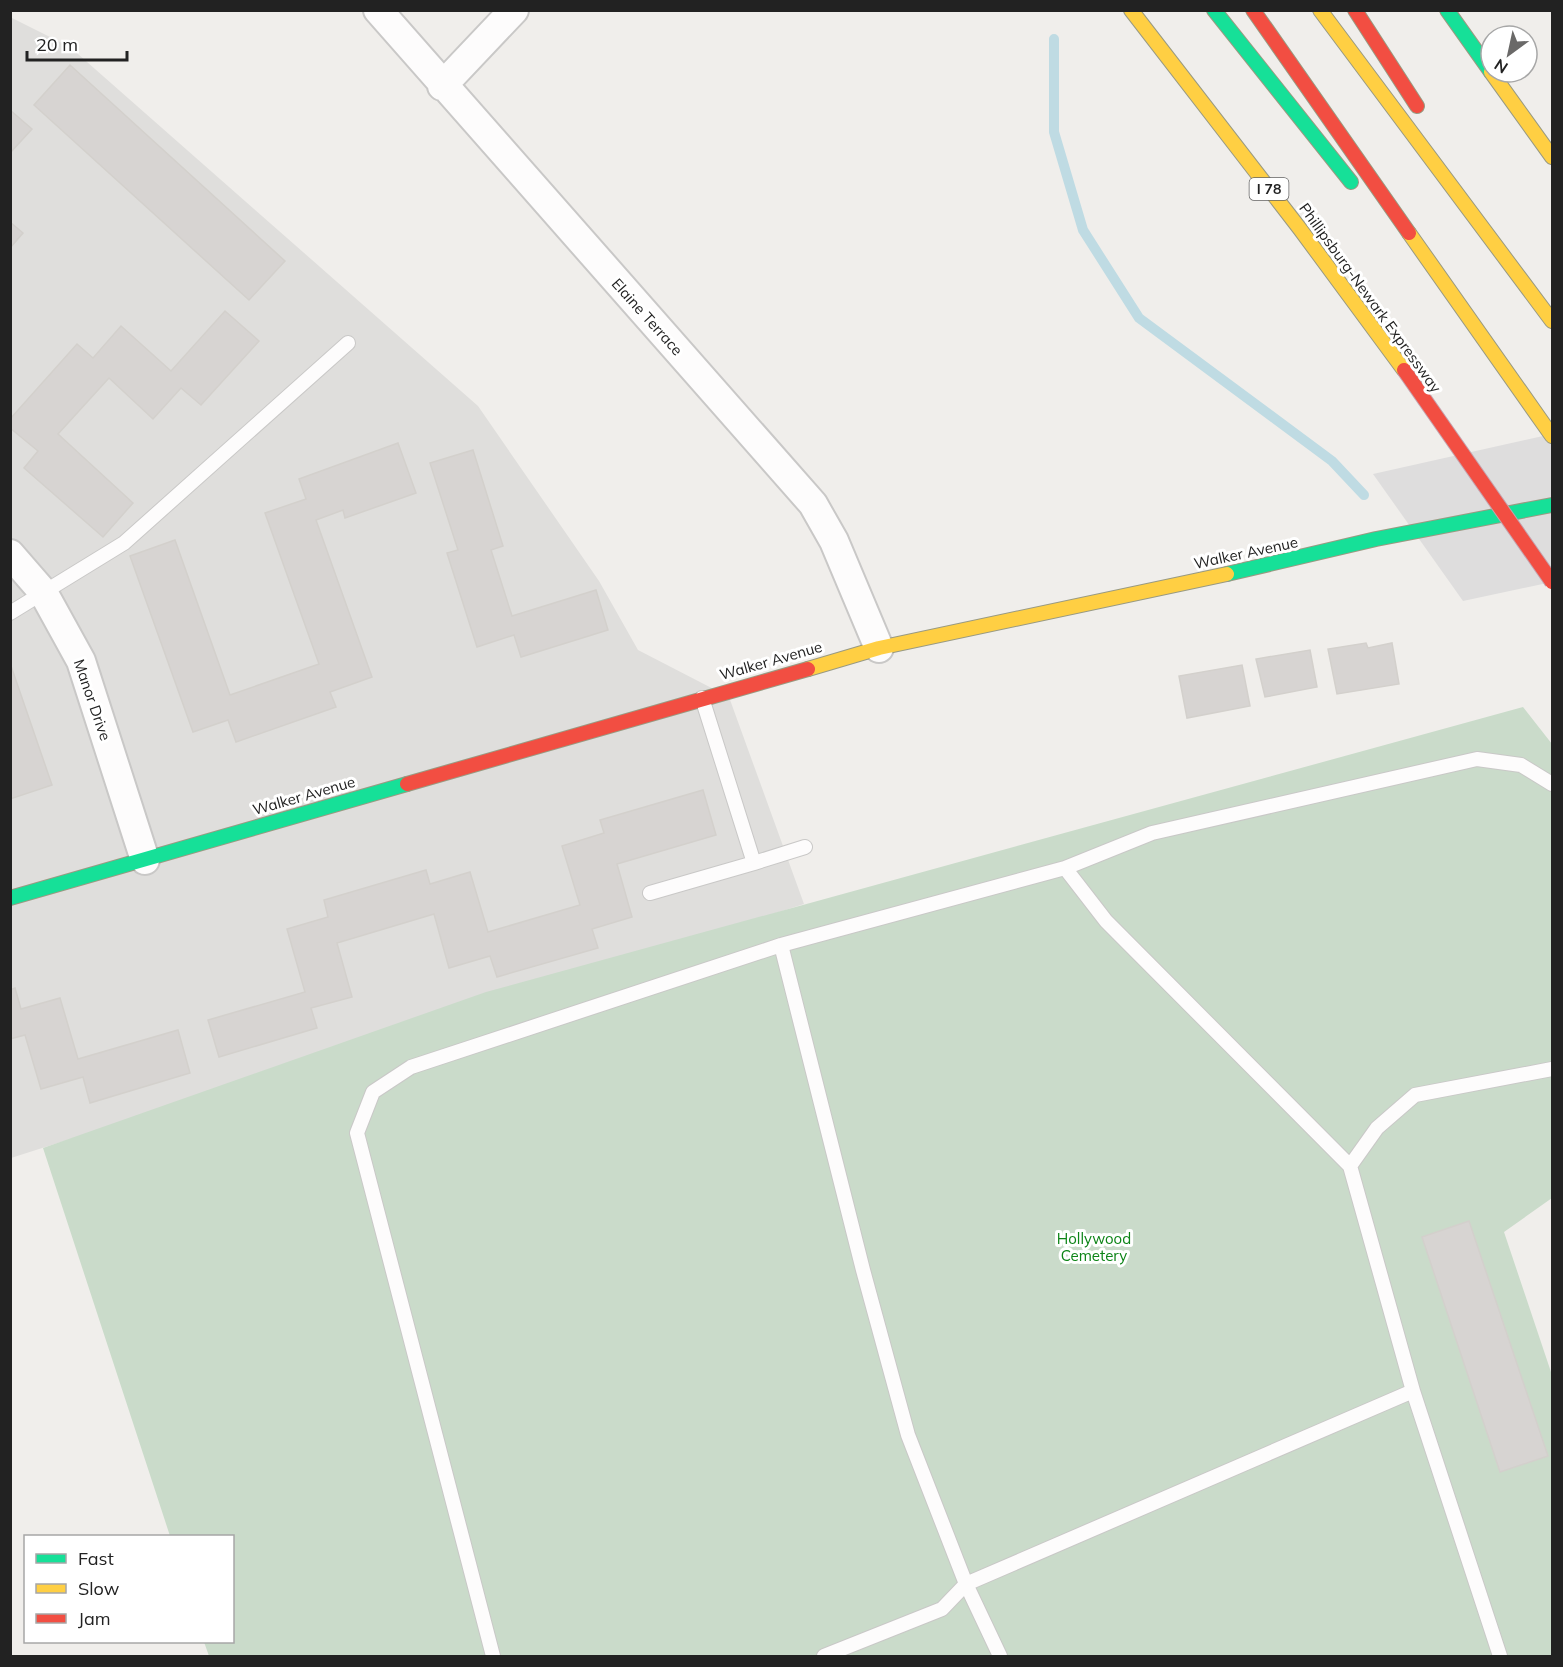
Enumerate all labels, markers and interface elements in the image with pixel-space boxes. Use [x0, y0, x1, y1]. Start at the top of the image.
scale bar [27, 24, 128, 62]
north arrow [1479, 24, 1539, 84]
text: 20 m [36, 33, 78, 56]
text: N [1490, 55, 1511, 78]
road number: I 78 [1250, 178, 1288, 200]
street label: Phillipsburg-Newark Expressway [1295, 199, 1446, 396]
street label: Elaine Terrace [608, 274, 687, 359]
street label: Walker Avenue [1192, 532, 1300, 573]
street label: Walker Avenue [717, 637, 824, 684]
street label: Manor Drive [70, 657, 115, 743]
street label: Walker Avenue [250, 772, 357, 819]
park label: Hollywood Cemetery [1057, 1229, 1131, 1265]
legend [24, 1535, 234, 1643]
text: Fast [78, 1547, 114, 1570]
text: Slow [78, 1577, 120, 1600]
text: Jam [78, 1607, 111, 1630]

